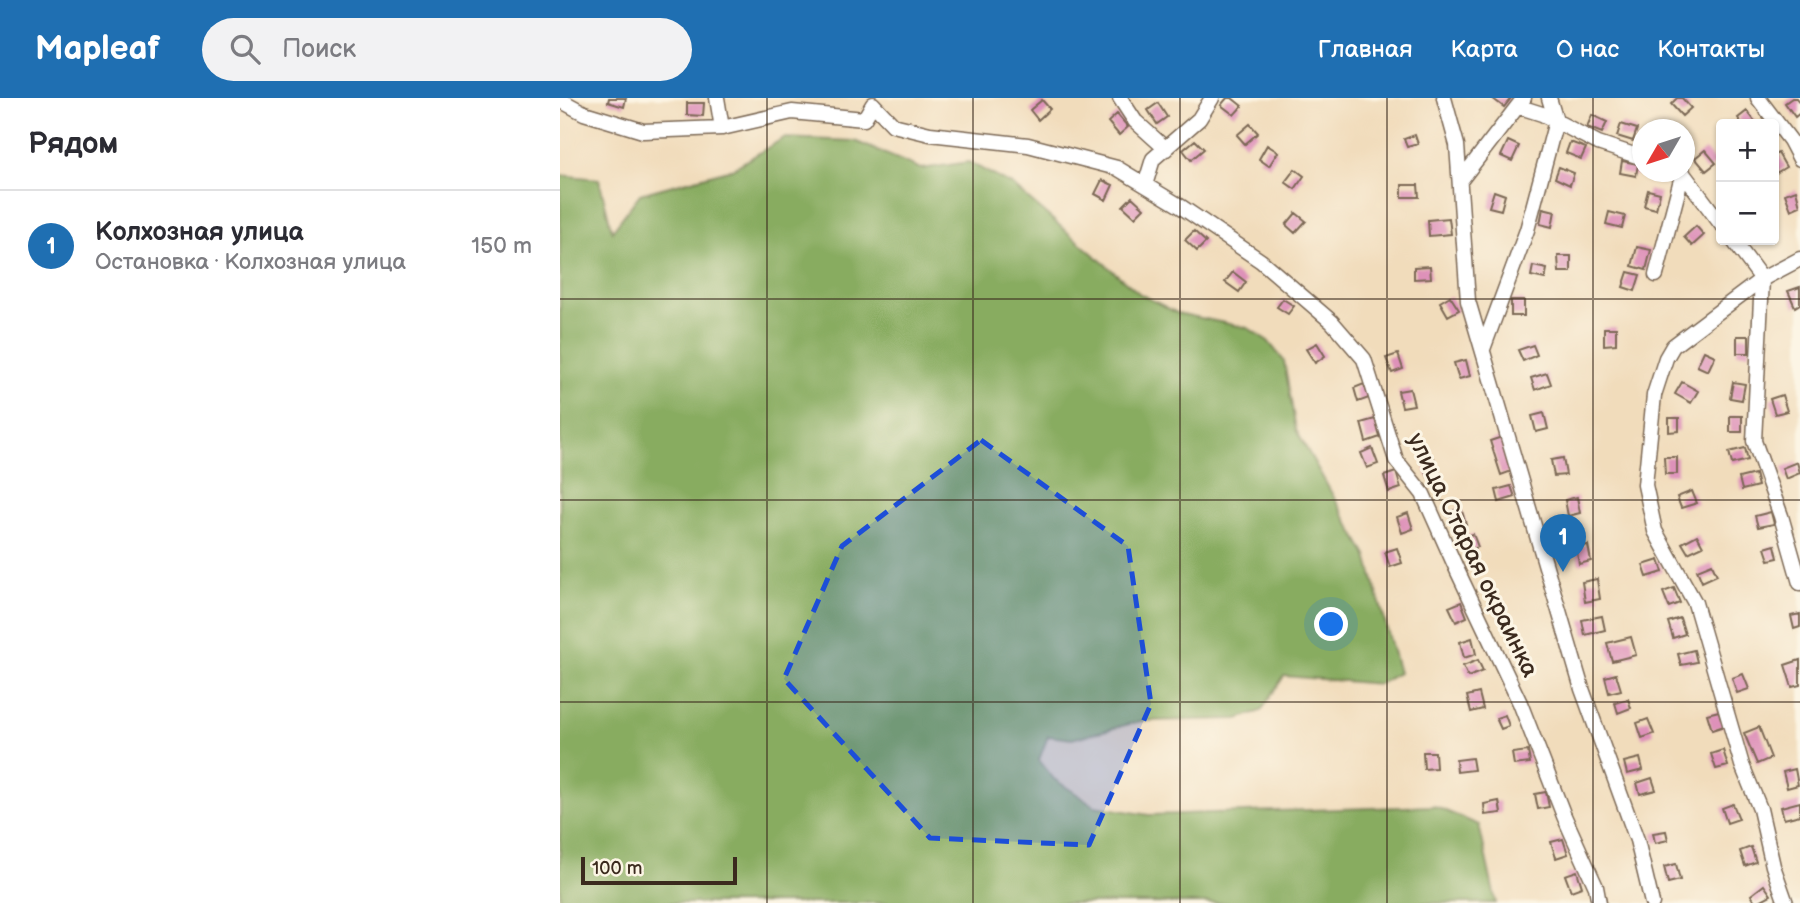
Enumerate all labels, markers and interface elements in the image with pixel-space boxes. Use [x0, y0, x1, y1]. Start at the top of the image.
search box [202, 18, 692, 81]
text: Mapleaf [35, 29, 160, 69]
icon: search [226, 30, 264, 68]
text: Поиск [282, 34, 356, 65]
text: Главная [1318, 35, 1412, 64]
text: Карта [1450, 35, 1518, 64]
text: О нас [1556, 35, 1619, 64]
text: Контакты [1657, 35, 1765, 64]
north arrow [1632, 119, 1695, 182]
map controls [1716, 119, 1779, 245]
button: + [1716, 119, 1779, 182]
text: Рядом [28, 126, 118, 162]
button: − [1716, 182, 1779, 245]
text: Колхозная улица [95, 217, 304, 248]
text: 1 [46, 232, 56, 260]
text: 150 m [471, 232, 532, 260]
text: Остановка · Колхозная улица [95, 248, 406, 276]
street label: улица Старая окраинка [1401, 428, 1545, 682]
pin: 1 [1540, 514, 1586, 572]
your location [1314, 607, 1348, 641]
scale bar [581, 854, 737, 886]
text: 100 m [592, 857, 643, 880]

